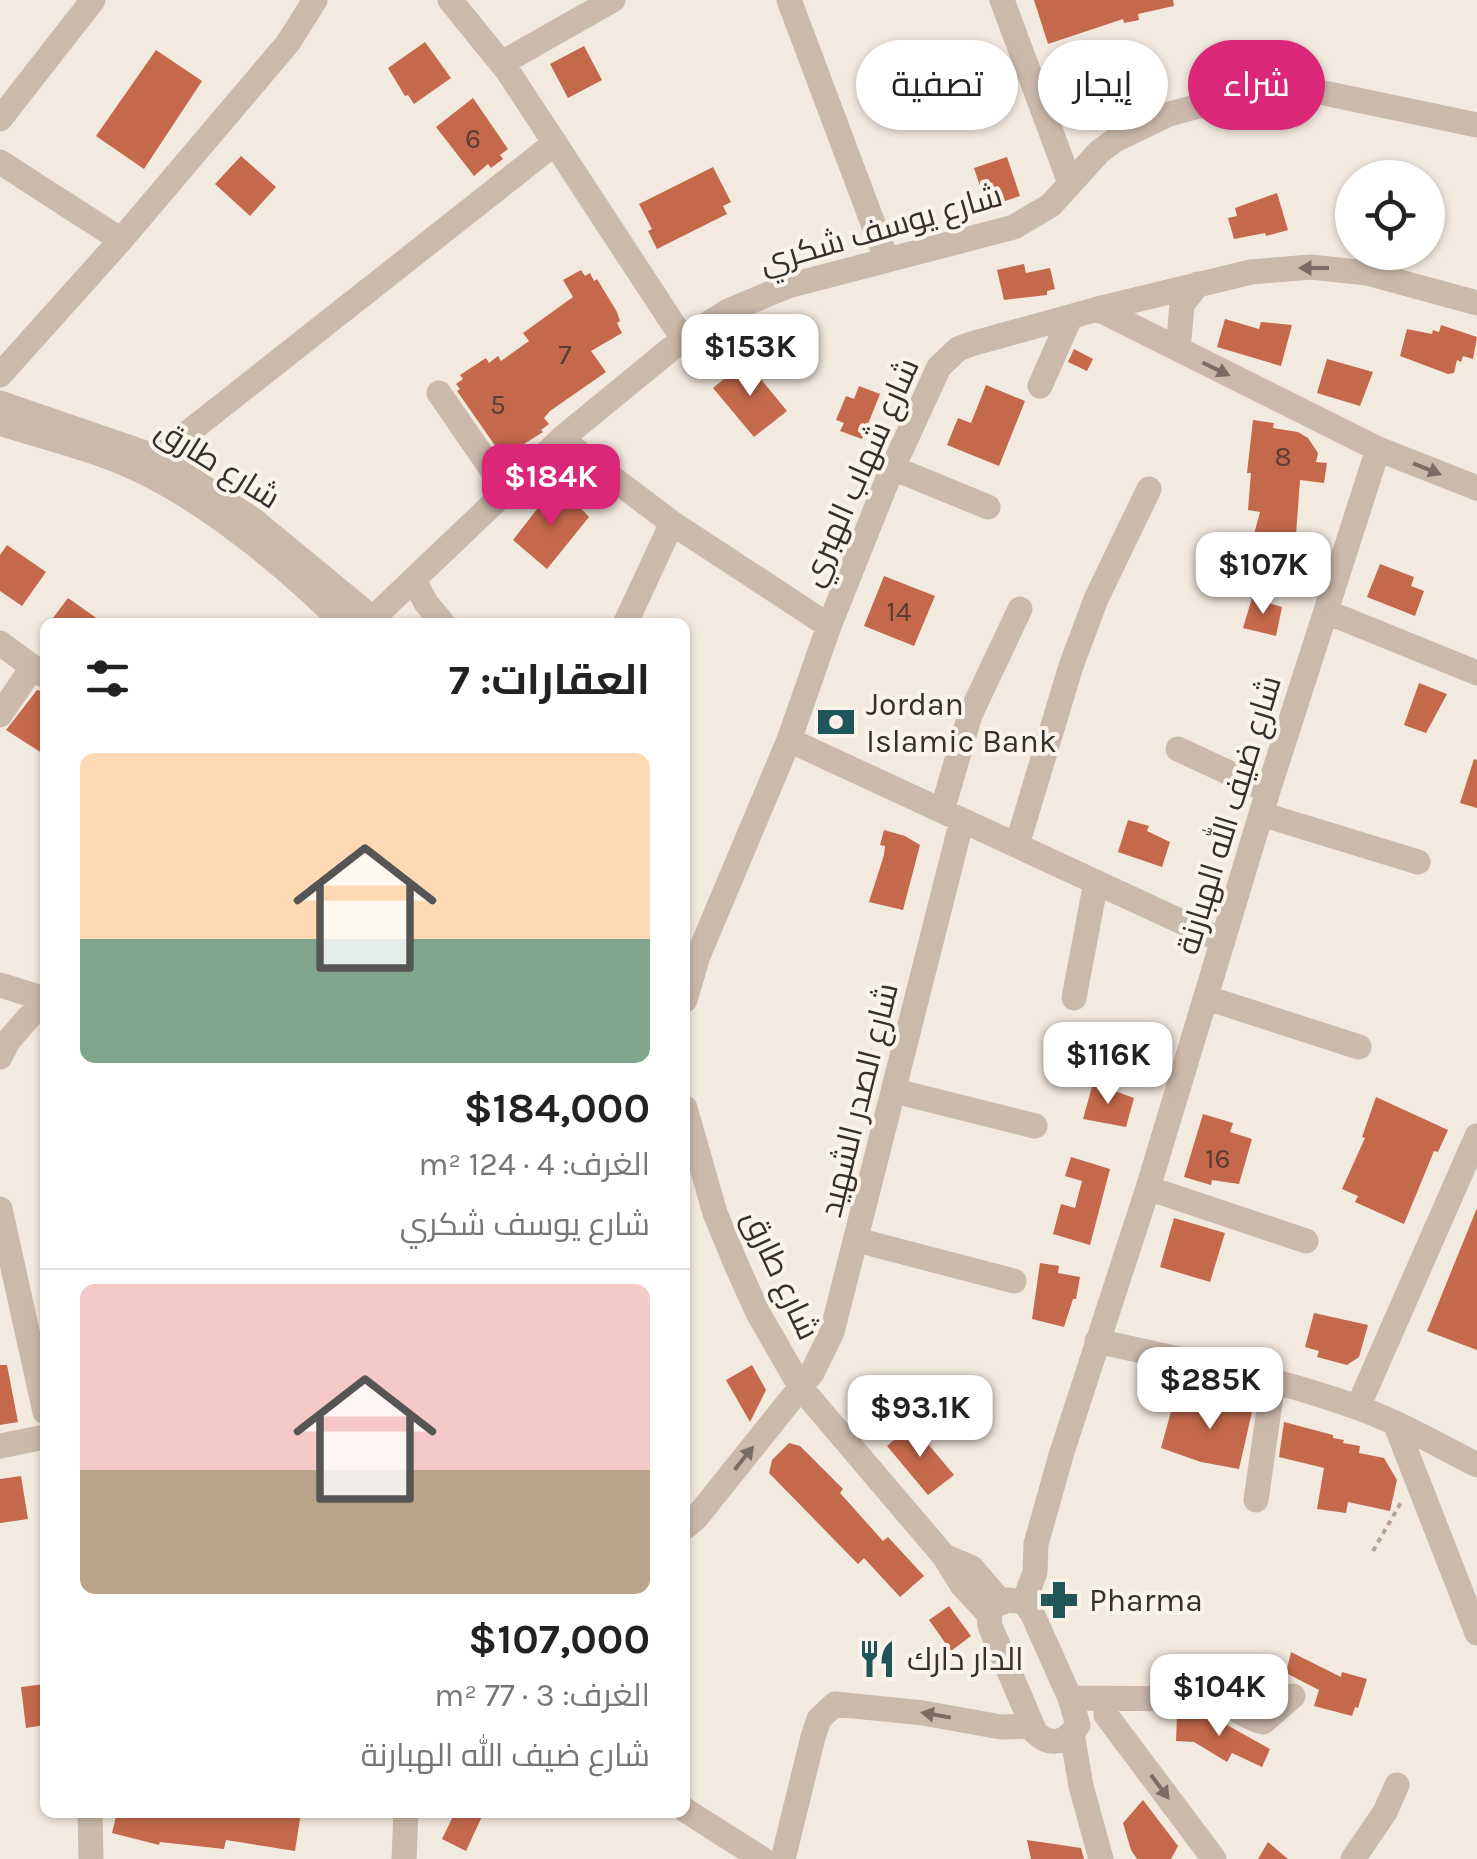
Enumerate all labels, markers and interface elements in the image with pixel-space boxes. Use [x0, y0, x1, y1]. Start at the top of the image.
chip: تصفية [856, 40, 1018, 130]
chip: إيجار [1038, 40, 1168, 130]
chip: شراء [1188, 40, 1325, 130]
house number: 6 [465, 122, 481, 155]
map controls [1335, 160, 1445, 270]
button: locate [1335, 160, 1445, 270]
street label: شارع يوسف شكري [756, 177, 1008, 287]
one-way arrow [1298, 260, 1330, 276]
pin: $153K [680, 314, 820, 399]
text: $153K [704, 328, 796, 365]
house number: 7 [558, 338, 572, 371]
street label: شارع شهاب الهبري [793, 352, 932, 594]
one-way arrow [1202, 360, 1231, 377]
house number: 5 [490, 388, 506, 421]
street label: شارع طارق [148, 412, 287, 519]
house number: 8 [1274, 440, 1292, 473]
pin: $184K [481, 444, 621, 529]
text: $184K [504, 458, 598, 495]
one-way arrow [1413, 461, 1443, 477]
pin: $107K [1193, 532, 1333, 617]
text: $107K [1218, 546, 1308, 583]
house number: 14 [887, 595, 912, 628]
icon: filters [80, 651, 135, 706]
text: العقارات: 7 [449, 655, 650, 705]
street label: شارع ضيف الله الهبارنة [1166, 670, 1292, 960]
place label: Jordan Islamic Bank [866, 686, 1057, 760]
bank icon: Jordan Islamic Bank [815, 701, 857, 743]
icon: home [275, 818, 455, 998]
street label: شارع الصدر الشهيد [812, 979, 909, 1222]
pin: $116K [1038, 1022, 1178, 1107]
text: $116K [1065, 1036, 1151, 1073]
text: $184,000 [464, 1083, 650, 1133]
house number: 16 [1205, 1142, 1231, 1175]
text: الغرف: 4 · 124 m² [418, 1146, 650, 1183]
street label: شارع طارق [732, 1204, 827, 1347]
text: شارع يوسف شكري [400, 1206, 650, 1243]
pin: $285K [1140, 1347, 1280, 1432]
icon: home [275, 1349, 455, 1529]
text: $285K [1159, 1361, 1261, 1398]
pin: $93.1K [839, 1375, 1001, 1460]
text: $93.1K [870, 1389, 970, 1426]
one-way arrow [733, 1446, 754, 1471]
pharmacy icon: Pharma [1038, 1579, 1080, 1621]
place label: Pharma [1089, 1582, 1203, 1619]
text: $107,000 [468, 1614, 650, 1664]
restaurant icon: الدار دارك [856, 1638, 898, 1680]
place label: الدار دارك [907, 1641, 1024, 1678]
pin: $104K [1149, 1654, 1289, 1739]
text: $104K [1172, 1668, 1266, 1705]
text: الغرف: 3 · 77 m² [434, 1677, 650, 1714]
one-way arrow [920, 1707, 951, 1722]
text: شارع ضيف الله الهبارنة [361, 1737, 650, 1774]
one-way arrow [1149, 1774, 1170, 1800]

